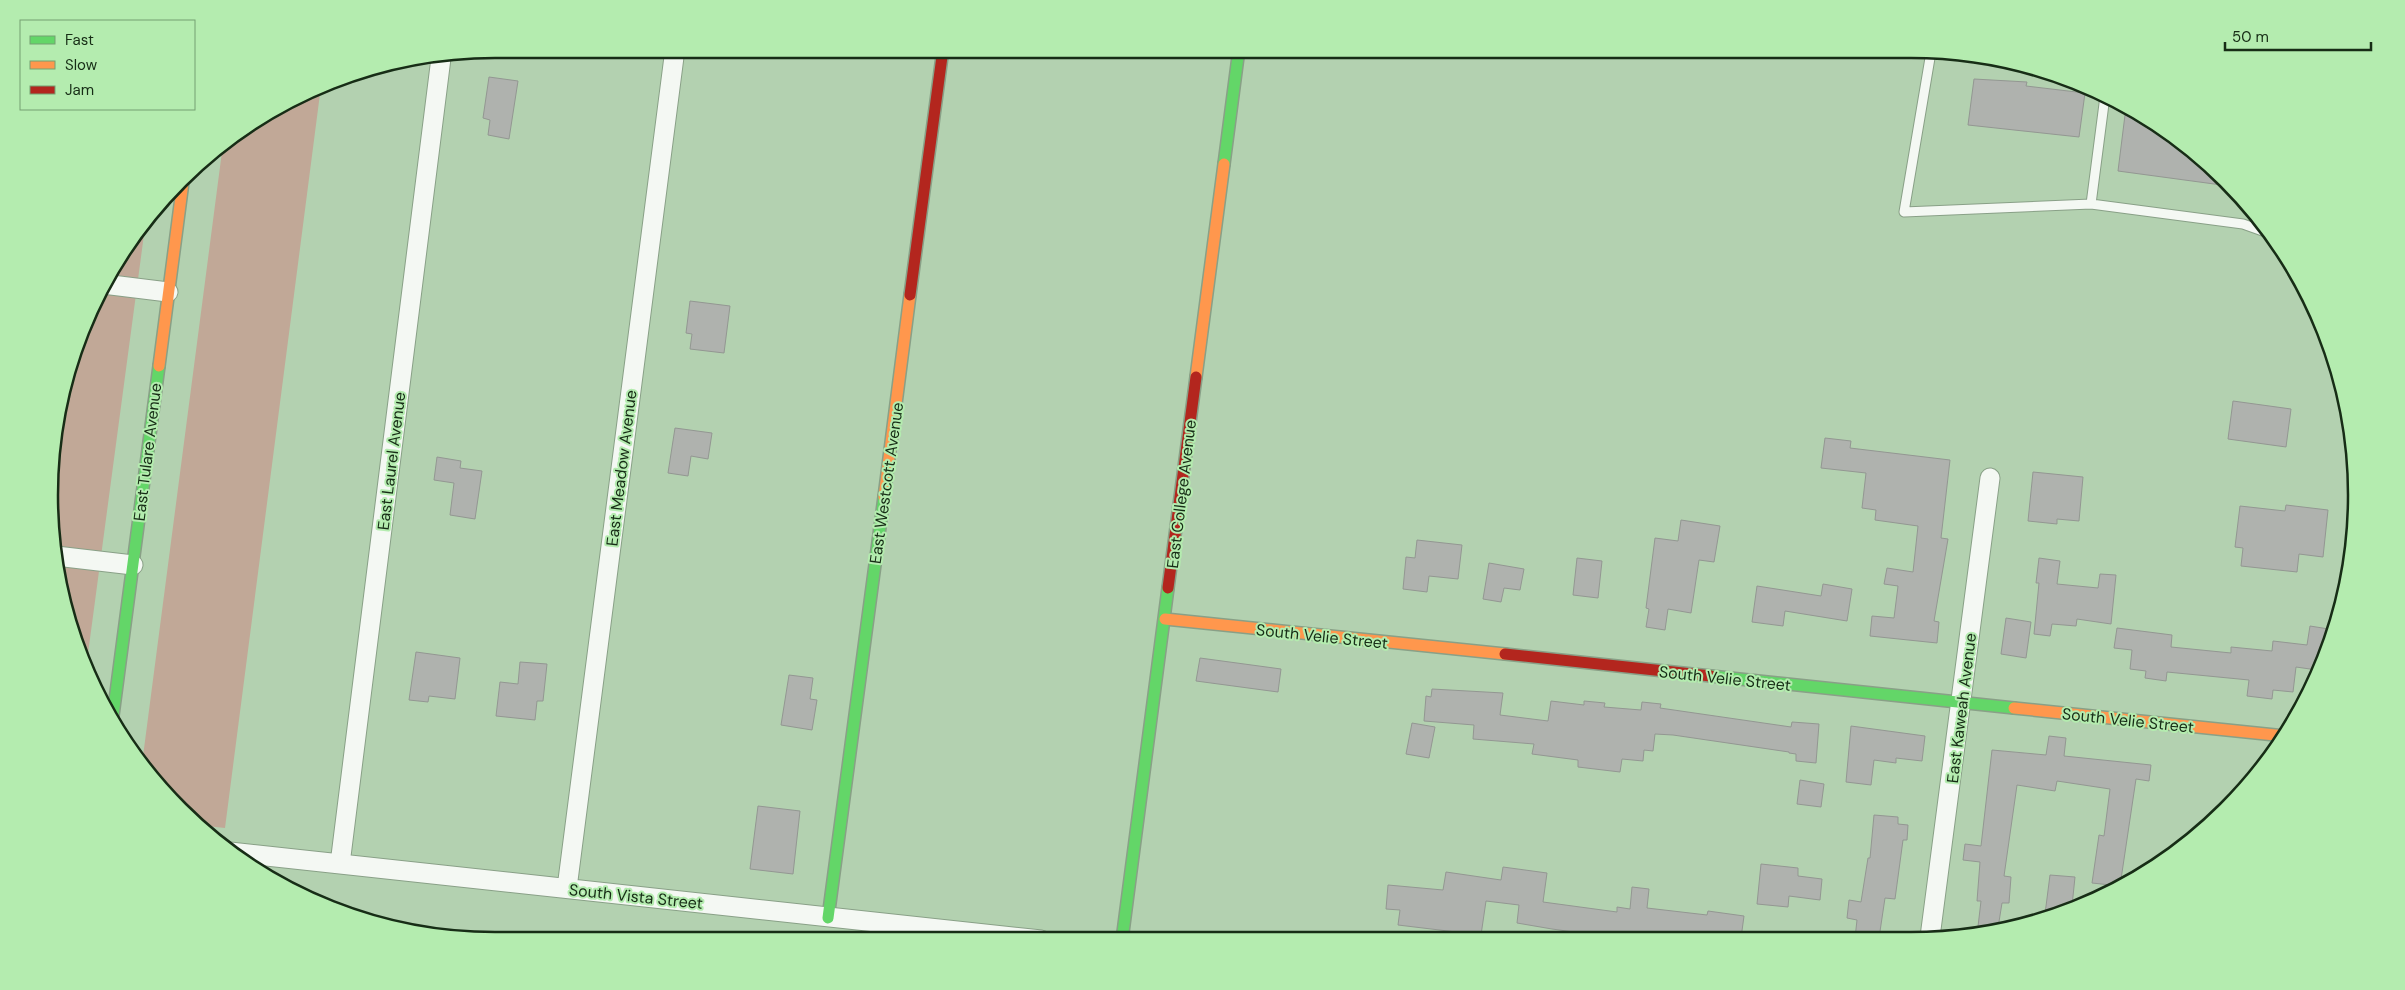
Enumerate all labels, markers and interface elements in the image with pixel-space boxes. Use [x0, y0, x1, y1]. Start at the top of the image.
legend [20, 20, 195, 110]
scale bar [2225, 20, 2371, 52]
text: 50 m [2232, 27, 2269, 47]
text: Fast [65, 30, 94, 50]
text: Slow [65, 55, 98, 75]
text: Jam [65, 80, 94, 100]
street label: East Tulare Avenue [129, 382, 166, 522]
street label: East Meadow Avenue [601, 389, 641, 547]
street label: East Laurel Avenue [373, 391, 410, 531]
street label: East Westcott Avenue [865, 401, 908, 565]
street label: East College Avenue [1162, 419, 1201, 569]
street label: South Velie Street [1255, 619, 1389, 654]
street label: East Kaweah Avenue [1942, 632, 1981, 784]
street label: South Velie Street [1658, 661, 1792, 696]
street label: South Velie Street [2061, 703, 2195, 738]
street label: South Vista Street [568, 879, 704, 914]

